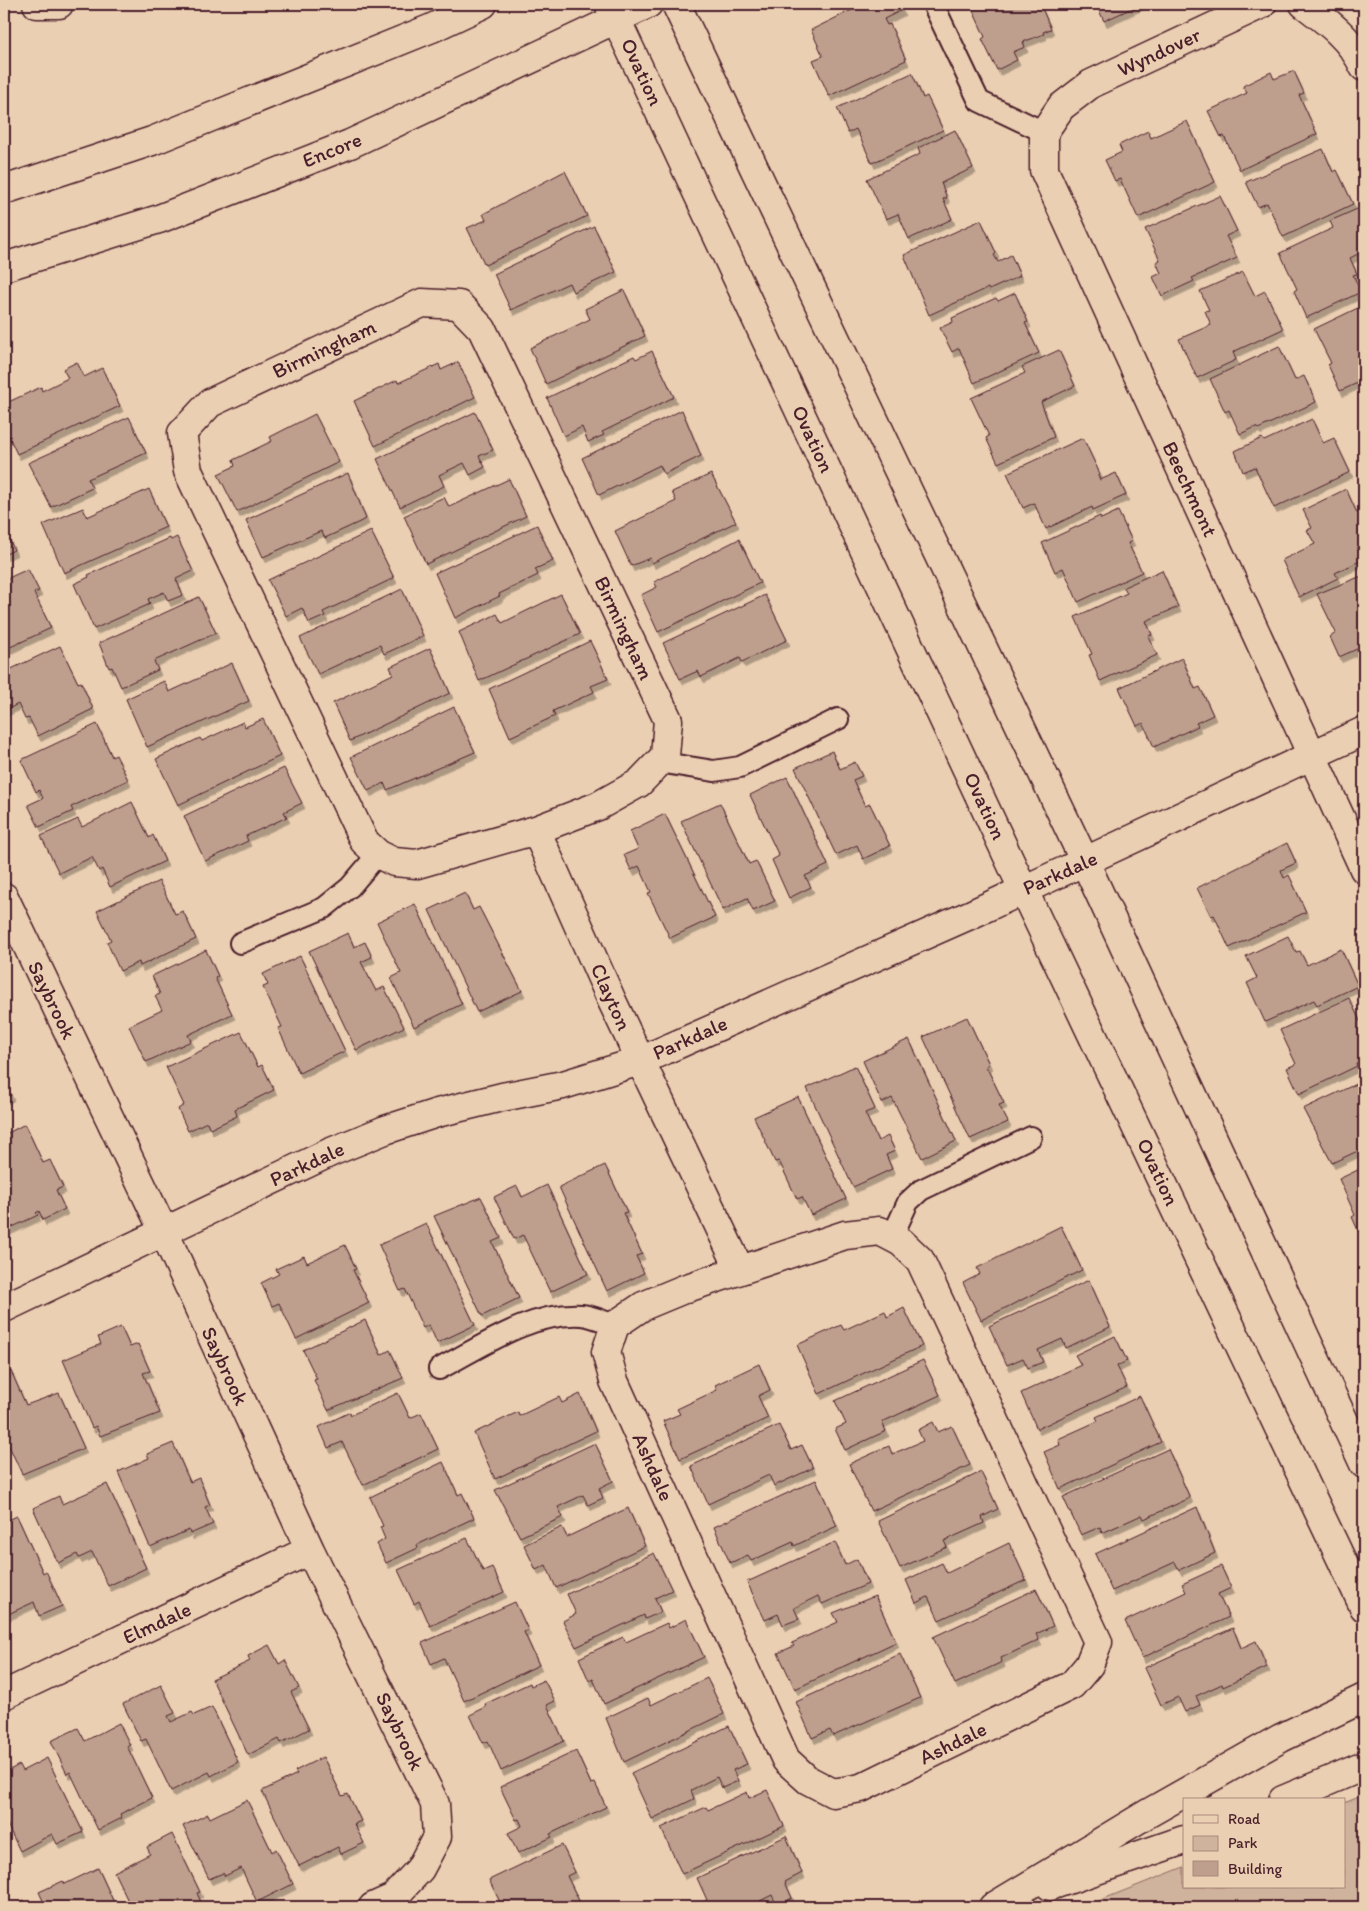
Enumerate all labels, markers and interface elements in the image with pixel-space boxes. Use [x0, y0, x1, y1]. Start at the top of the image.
street label: Wyndover [1113, 21, 1204, 82]
street label: Ovation [616, 34, 669, 110]
street label: Encore [298, 126, 365, 173]
street label: Birmingham [268, 314, 380, 383]
street label: Ovation [787, 401, 840, 477]
street label: Beechmont [1158, 437, 1223, 541]
street label: Birmingham [590, 572, 659, 684]
street label: Ovation [959, 768, 1012, 844]
street label: Parkdale [1019, 845, 1101, 900]
street label: Saybrook [23, 957, 82, 1043]
street label: Clayton [586, 959, 637, 1034]
street label: Parkdale [649, 1010, 731, 1065]
street label: Ovation [1132, 1134, 1185, 1210]
street label: Parkdale [266, 1135, 348, 1192]
street label: Saybrook [196, 1323, 255, 1409]
street label: Ashdale [627, 1429, 679, 1505]
street label: Elmdale [119, 1596, 195, 1649]
street label: Saybrook [371, 1688, 430, 1774]
street label: Ashdale [915, 1716, 991, 1770]
legend [1183, 1798, 1346, 1888]
text: Road [1228, 1810, 1261, 1828]
text: Park [1228, 1834, 1258, 1852]
text: Building [1228, 1860, 1282, 1878]

